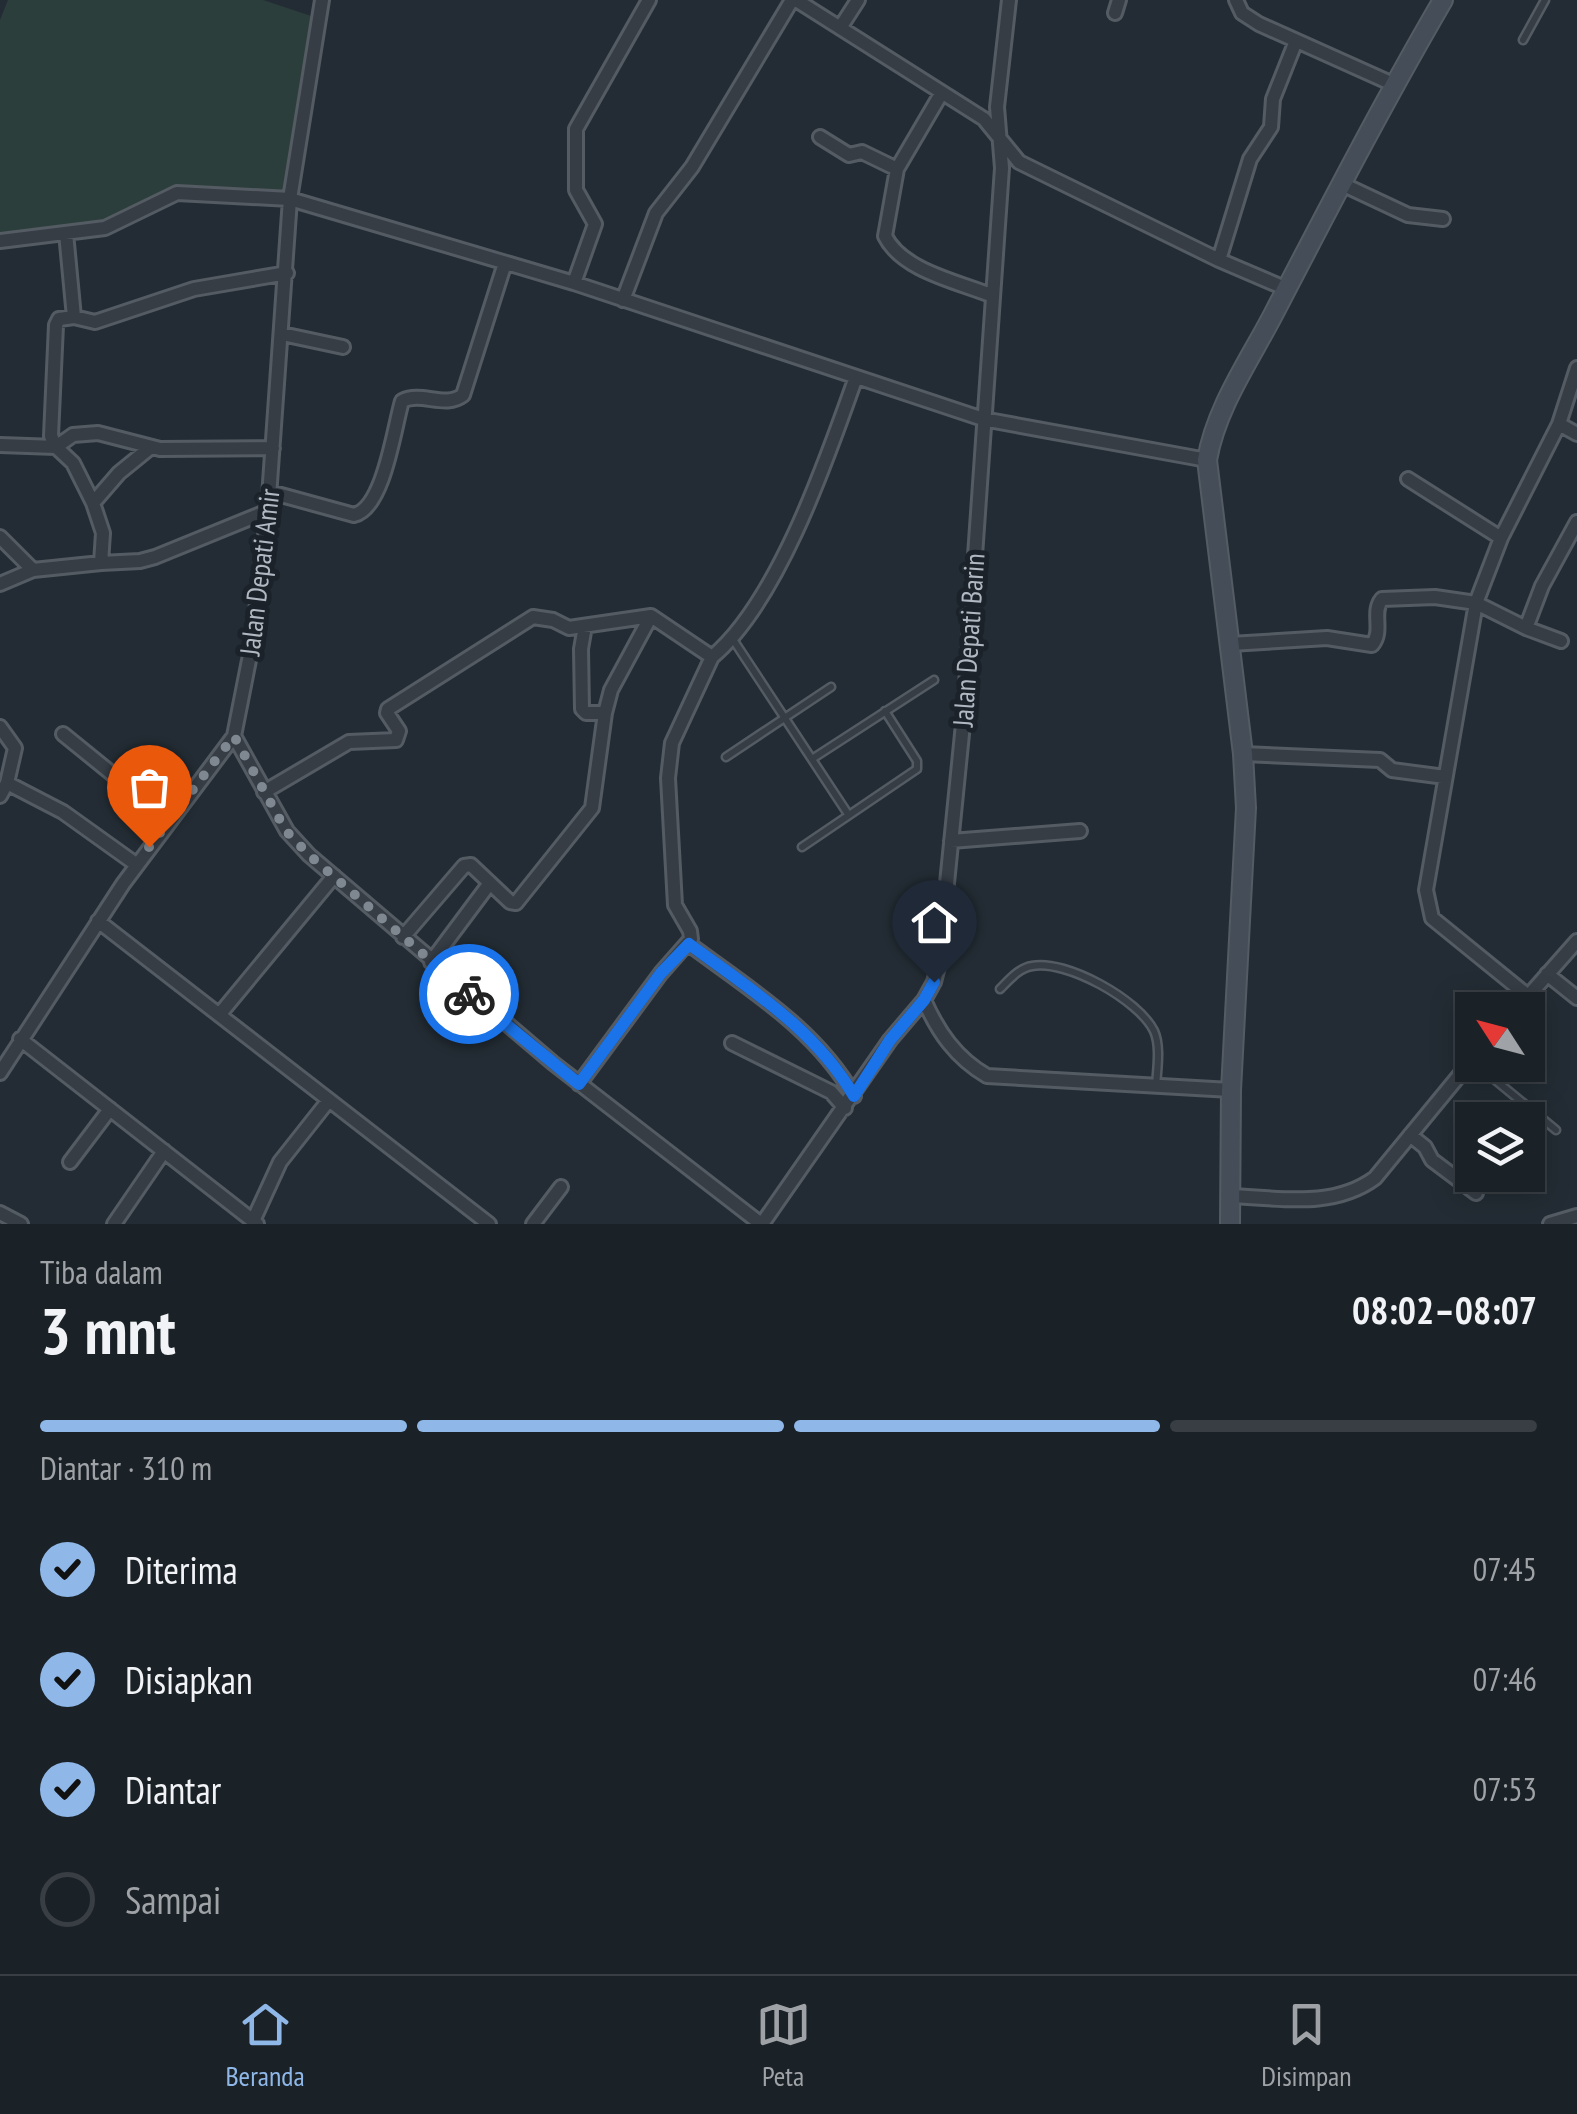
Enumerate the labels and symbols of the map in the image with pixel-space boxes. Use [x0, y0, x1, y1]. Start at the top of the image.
street label: Jalan Depati Amir [230, 486, 288, 658]
street label: Jalan Depati Barin [943, 552, 993, 729]
pin [107, 745, 192, 848]
pin [892, 880, 977, 983]
courier [419, 944, 519, 1044]
north arrow [1455, 992, 1545, 1082]

